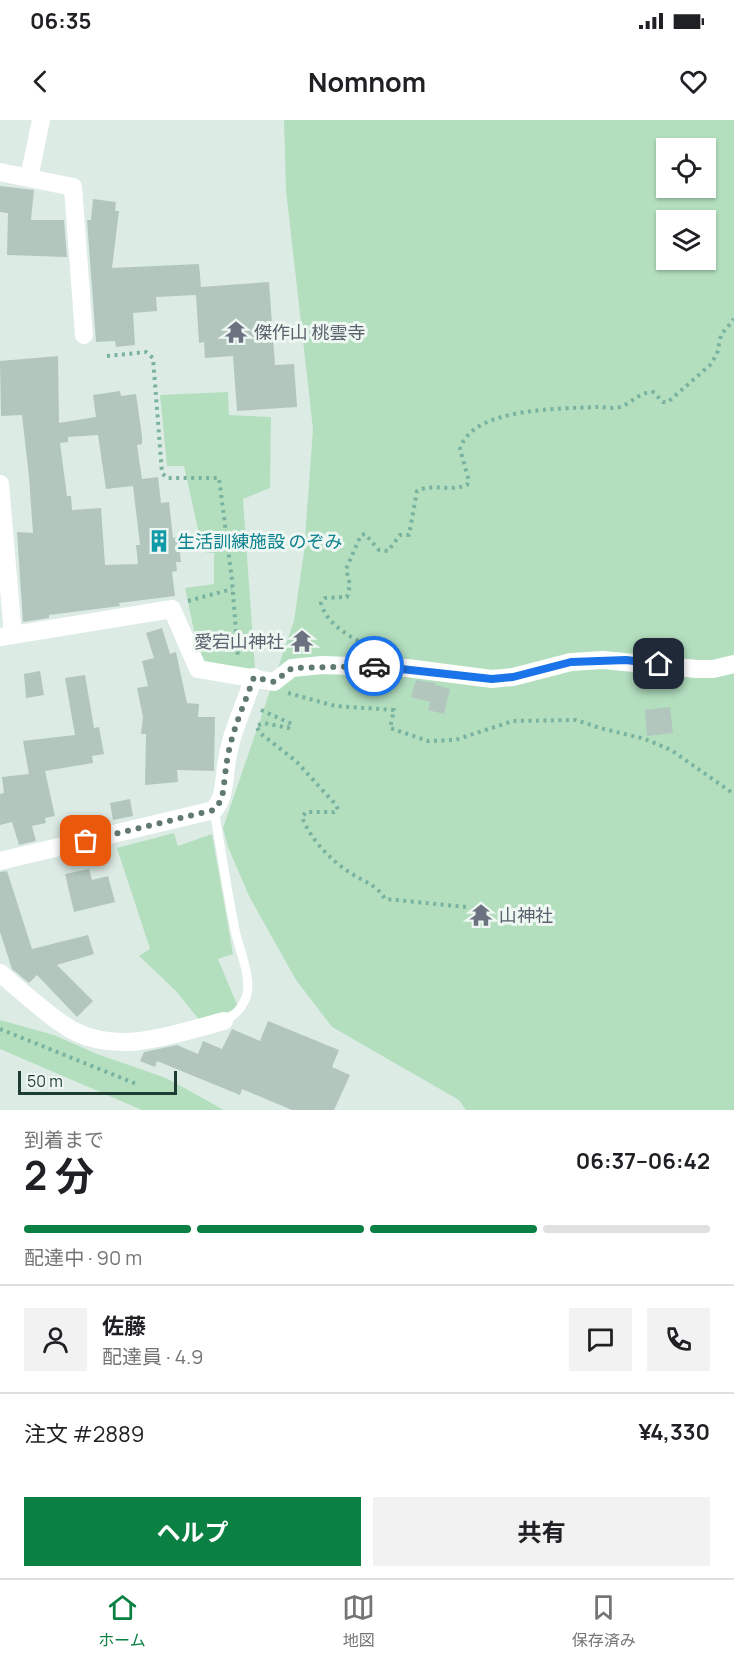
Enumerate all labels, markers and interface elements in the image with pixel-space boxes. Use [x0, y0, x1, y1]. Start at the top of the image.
text: 06:35 [30, 6, 91, 36]
text: Nomnom [308, 63, 426, 100]
icon: back [24, 65, 57, 98]
icon: heart [677, 65, 710, 98]
map controls [656, 138, 716, 270]
button: locate [656, 138, 716, 198]
button: layers [656, 210, 716, 270]
temple icon: 傑作山 桃雲寺 [223, 319, 249, 345]
place label: 傑作山 桃雲寺 [254, 320, 366, 344]
building icon: 生活訓練施設 のぞみ [146, 528, 172, 554]
place label: 生活訓練施設 のぞみ [177, 529, 343, 553]
temple icon: 愛宕山神社 [289, 628, 315, 654]
place label: 愛宕山神社 [194, 629, 284, 653]
courier [344, 636, 404, 696]
pin [633, 638, 684, 689]
icon: home [642, 647, 675, 680]
icon: car [358, 650, 391, 683]
pin [60, 815, 111, 866]
icon: bag [69, 824, 102, 857]
temple icon: 山神社 [468, 902, 494, 928]
place label: 山神社 [499, 903, 553, 927]
scale bar [18, 1068, 177, 1096]
text: 50 m [27, 1070, 63, 1092]
text: 到着まで [24, 1126, 104, 1153]
text: 06:37–06:42 [576, 1146, 710, 1176]
text: 2 分 [24, 1148, 94, 1202]
text: 配達中 · 90 m [24, 1244, 142, 1271]
button: person [24, 1308, 87, 1371]
button: chat [569, 1308, 632, 1371]
button: phone [647, 1308, 710, 1371]
text: 佐藤 [102, 1311, 146, 1341]
text: 配達員 · 4.9 [102, 1343, 203, 1370]
text: ¥4,330 [638, 1417, 710, 1447]
text: 注文 #2889 [24, 1419, 144, 1449]
button: ヘルプ [24, 1497, 361, 1566]
button: 共有 [373, 1497, 710, 1566]
tab: ホーム [98, 1591, 146, 1651]
tab: 地図 [342, 1591, 375, 1651]
tab: 保存済み [572, 1591, 636, 1651]

